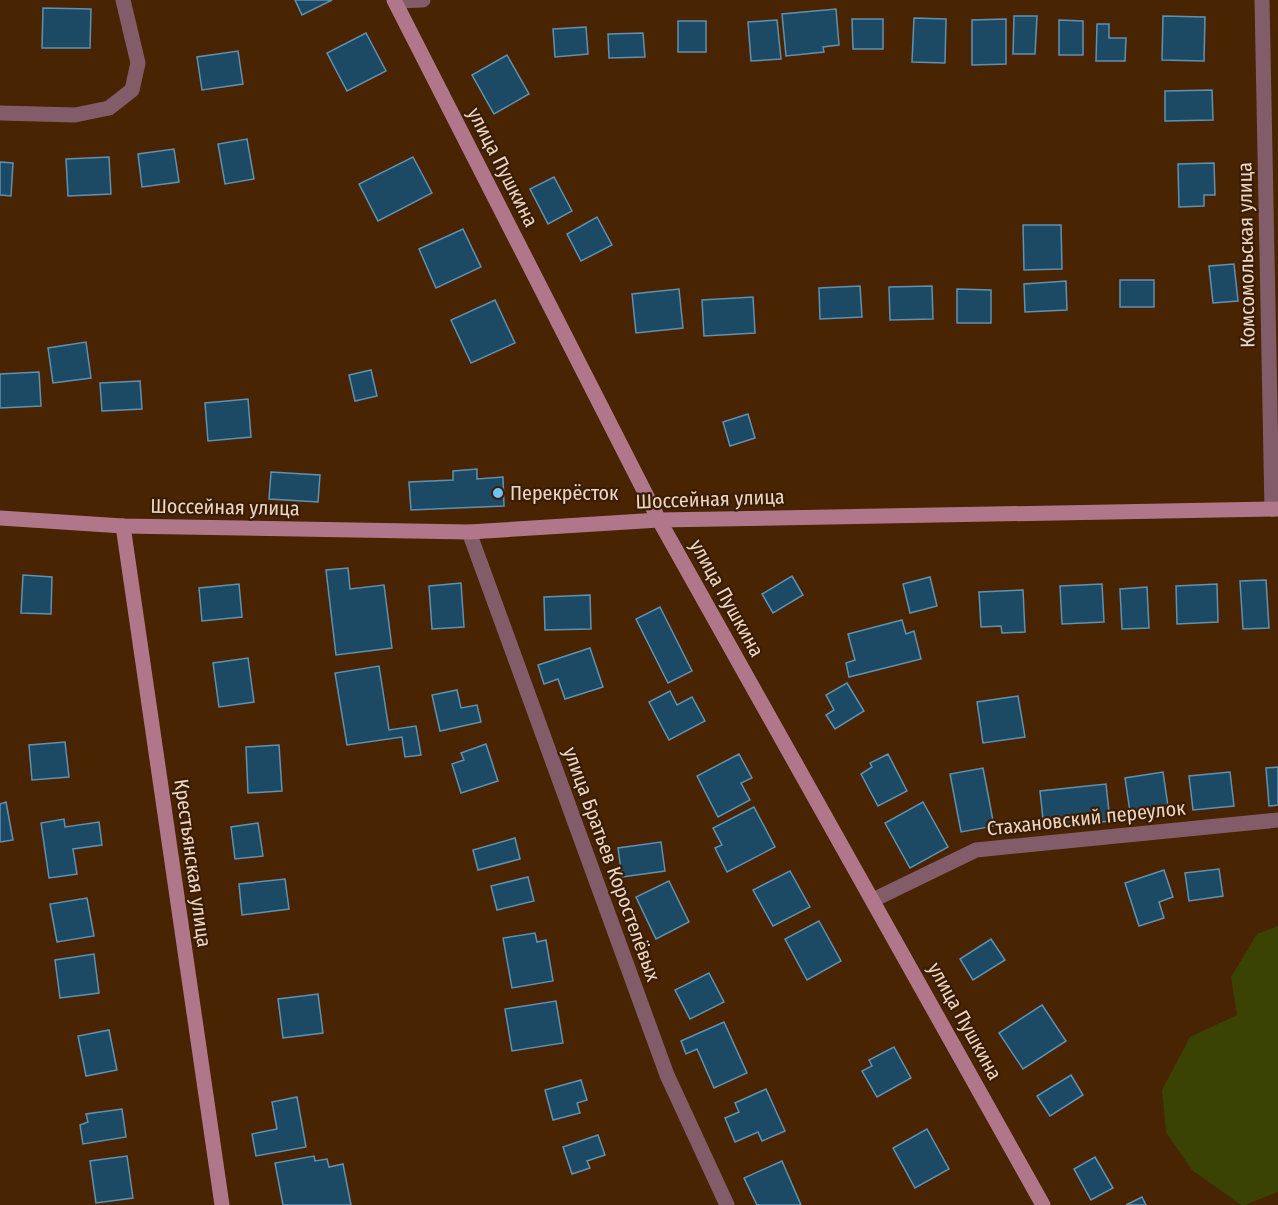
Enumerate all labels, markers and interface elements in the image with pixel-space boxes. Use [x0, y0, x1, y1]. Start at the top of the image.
street label: улица Пушкина [463, 103, 543, 231]
street label: Комсомольская улица [1232, 162, 1260, 348]
place label: Перекрёсток [510, 481, 619, 505]
street label: Шоссейная улица [635, 484, 785, 514]
marker: Перекрёсток [491, 486, 505, 500]
street label: Шоссейная улица [150, 494, 300, 520]
street label: улица Пушкина [685, 535, 769, 661]
street label: улица Братьев Коростелёвых [558, 744, 666, 985]
street label: Крестьянская улица [169, 777, 217, 949]
street label: Стахановский переулок [985, 796, 1187, 840]
street label: улица Пушкина [923, 958, 1007, 1084]

